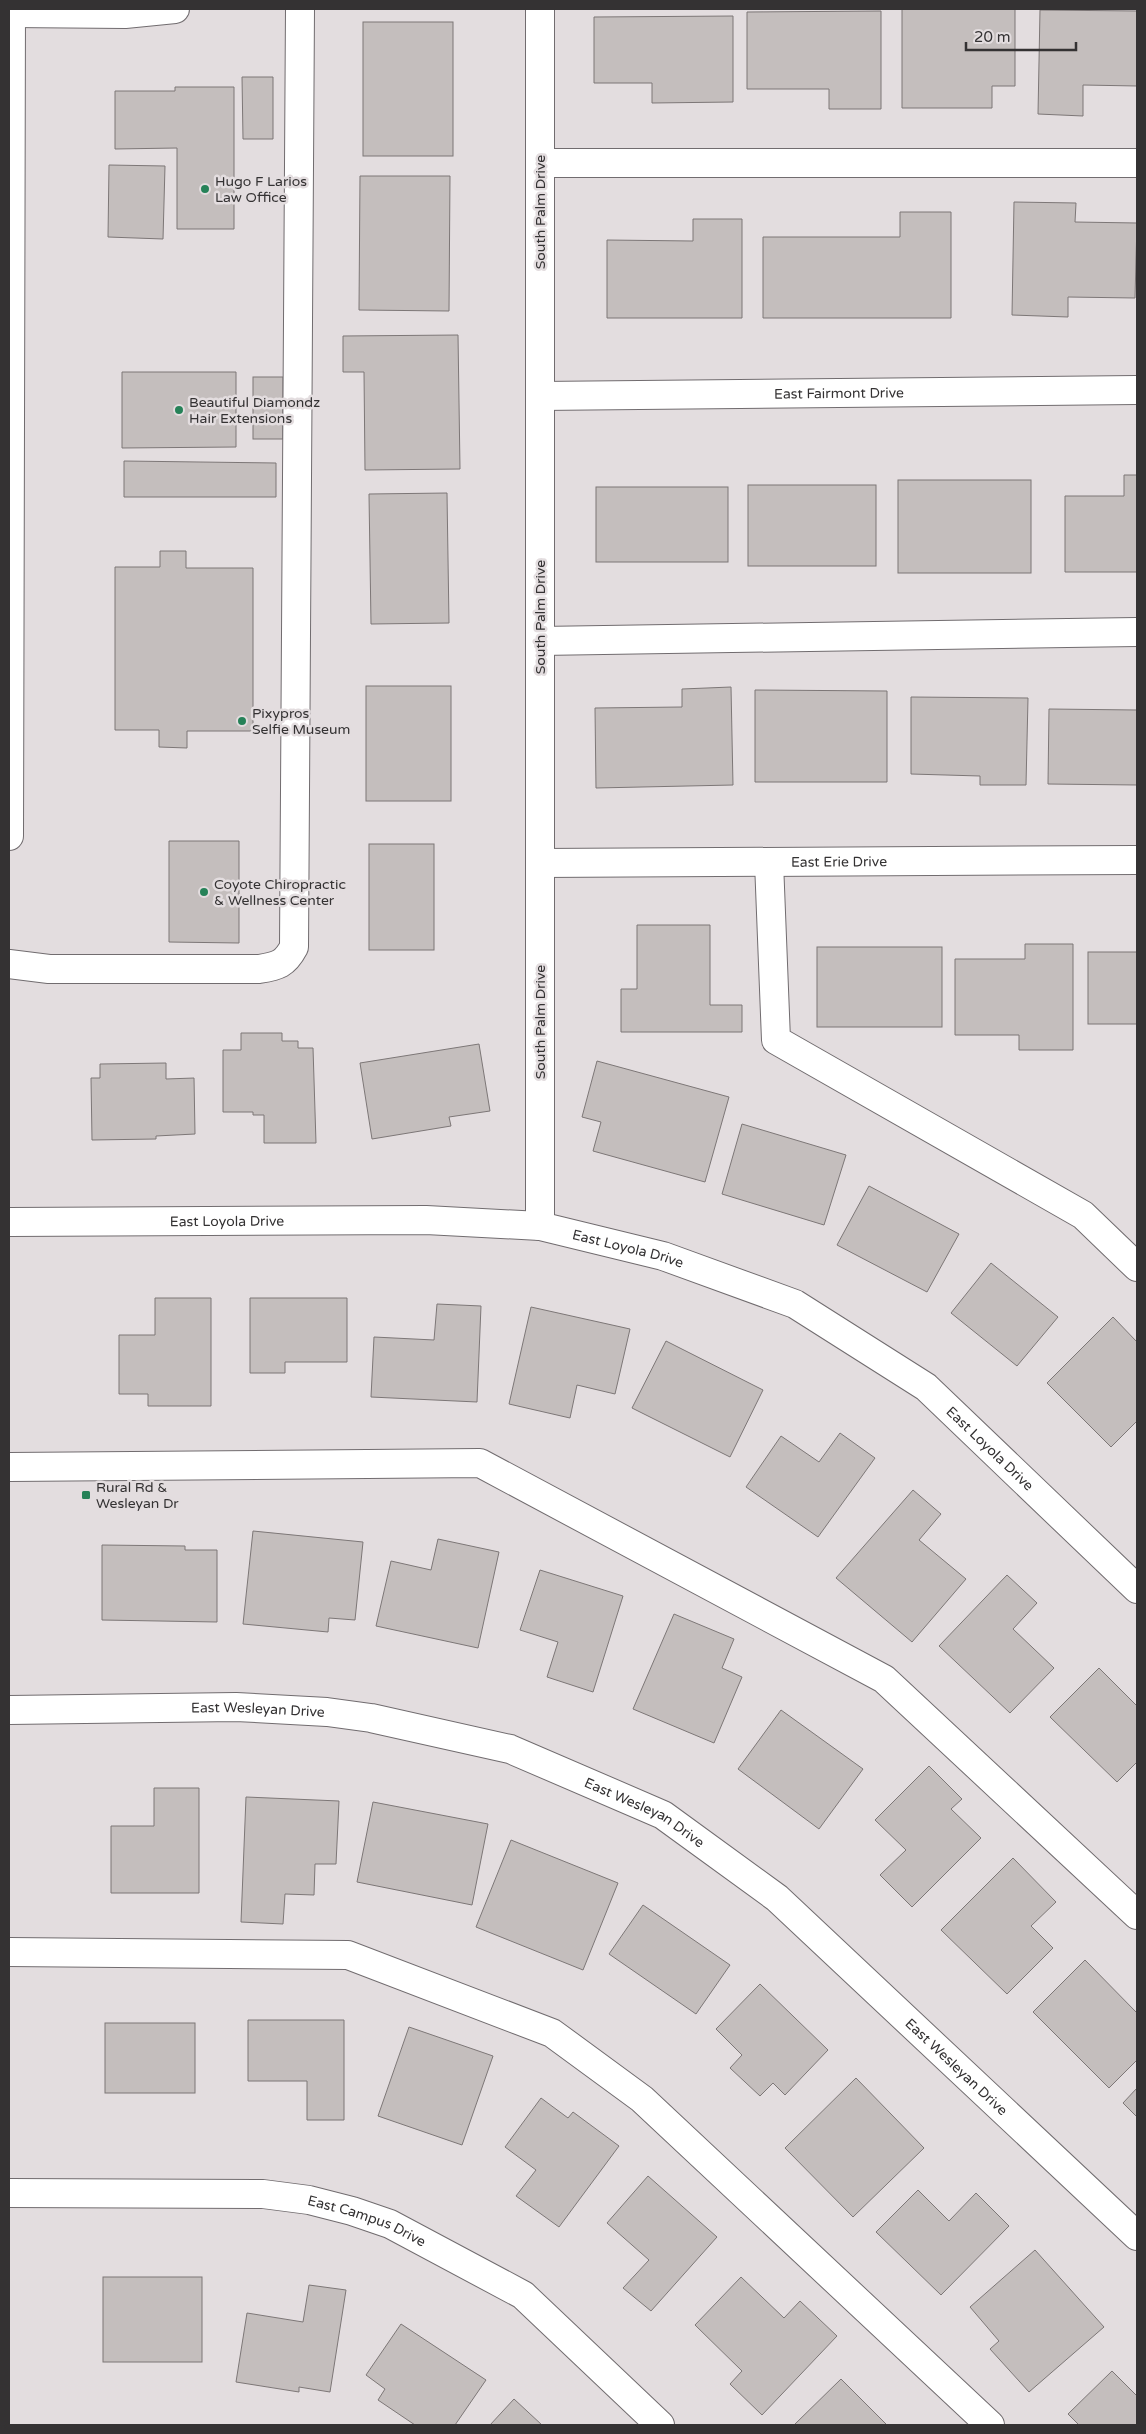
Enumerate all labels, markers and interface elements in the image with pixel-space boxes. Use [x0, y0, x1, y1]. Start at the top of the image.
scale bar [966, 20, 1076, 52]
text: 20 m [974, 28, 1011, 46]
street label: South Palm Drive [532, 155, 549, 269]
place label: Hugo F Larios Law Office [215, 173, 307, 206]
marker: Hugo F Larios Law Office [199, 183, 211, 195]
street label: East Fairmont Drive [774, 384, 904, 402]
place label: Beautiful Diamondz Hair Extensions [189, 394, 320, 427]
marker: Beautiful Diamondz Hair Extensions [173, 404, 185, 416]
street label: South Palm Drive [532, 560, 549, 674]
place label: Pixypros Selfie Museum [252, 705, 350, 738]
marker: Pixypros Selfie Museum [236, 715, 248, 727]
street label: East Erie Drive [791, 853, 887, 870]
place label: Coyote Chiropractic & Wellness Center [214, 876, 346, 909]
marker: Coyote Chiropractic & Wellness Center [198, 886, 210, 898]
street label: South Palm Drive [532, 965, 549, 1079]
street label: East Loyola Drive [170, 1212, 284, 1230]
street label: East Loyola Drive [571, 1226, 686, 1271]
street label: East Loyola Drive [943, 1403, 1037, 1494]
place label: Rural Rd & Wesleyan Dr [96, 1479, 179, 1512]
marker: Rural Rd & Wesleyan Dr [80, 1489, 92, 1501]
street label: East Wesleyan Drive [191, 1698, 325, 1720]
street label: East Wesleyan Drive [582, 1774, 708, 1851]
street label: East Wesleyan Drive [902, 2015, 1011, 2119]
street label: East Campus Drive [306, 2192, 429, 2250]

